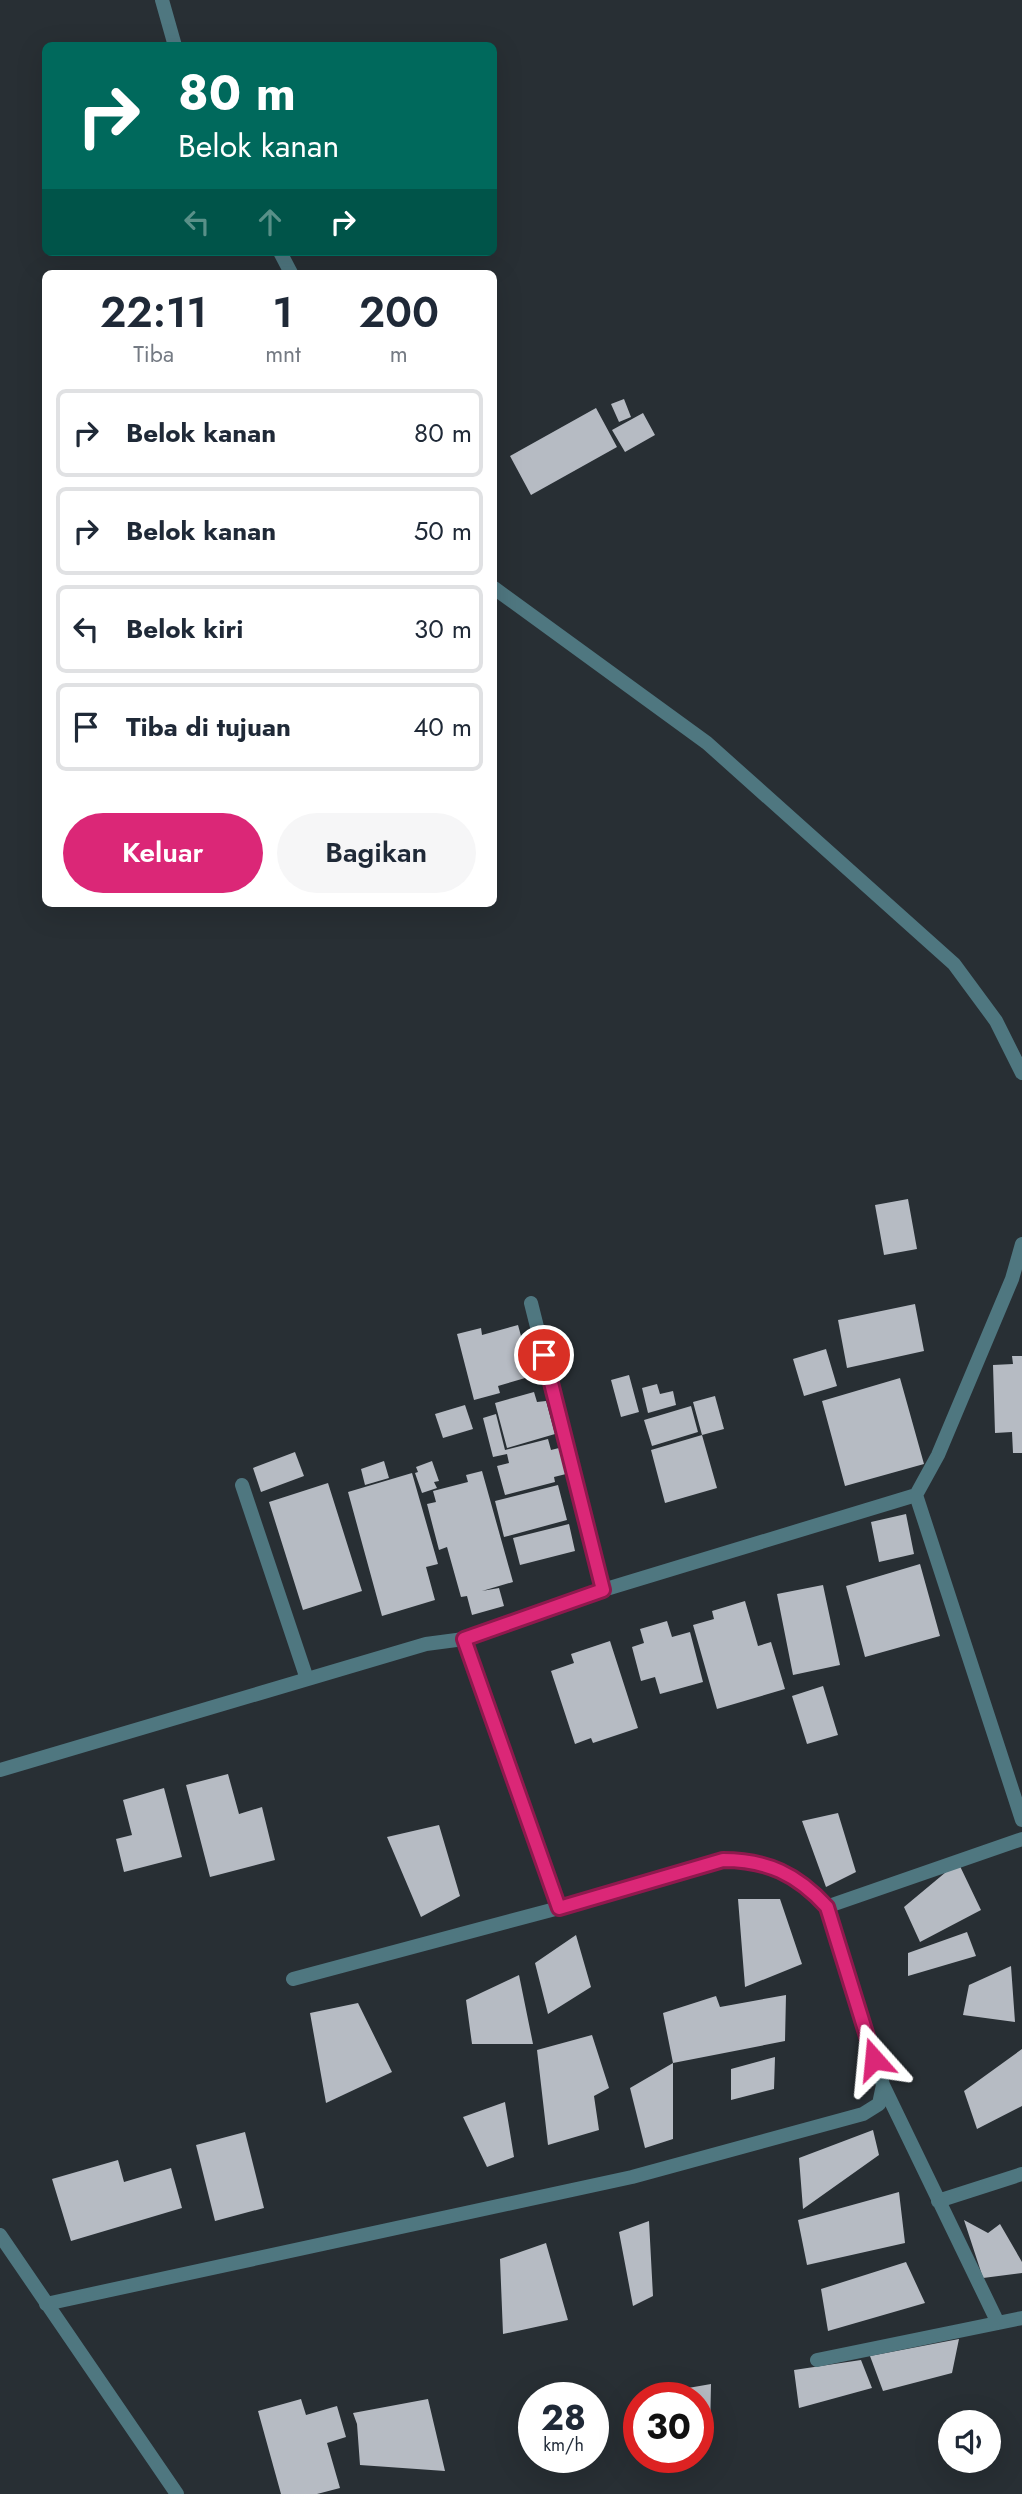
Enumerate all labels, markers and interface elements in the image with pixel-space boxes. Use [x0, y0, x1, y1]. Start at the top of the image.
text: 80 m [178, 58, 296, 128]
icon: right [63, 70, 154, 161]
text: Belok kanan [178, 123, 339, 169]
icon: left [178, 203, 216, 241]
icon: ahead [251, 203, 289, 241]
icon: right [324, 203, 362, 241]
text: 22:11 [100, 282, 207, 343]
text: 1 [273, 282, 293, 343]
text: 200 [359, 282, 439, 343]
text: Tiba [133, 337, 174, 371]
text: mnt [265, 337, 301, 371]
text: m [390, 337, 408, 371]
icon: right [67, 414, 105, 452]
text: Belok kanan [126, 414, 276, 452]
text: 80 m [414, 414, 472, 452]
icon: right [67, 512, 105, 550]
text: Belok kanan [126, 512, 276, 550]
text: 50 m [414, 512, 472, 550]
icon: left [67, 610, 105, 648]
text: Belok kiri [126, 610, 243, 648]
text: 30 m [414, 610, 472, 648]
icon: arrive [67, 708, 105, 746]
text: Tiba di tujuan [126, 708, 291, 746]
text: 40 m [413, 708, 472, 746]
button: Keluar [63, 813, 263, 893]
button: Bagikan [277, 813, 476, 893]
pin [514, 1325, 574, 1385]
icon: arrive [525, 1336, 563, 1374]
position arrow [837, 2022, 911, 2096]
speed limit sign: 30 [623, 2382, 714, 2473]
text: 28 [541, 2393, 586, 2443]
map controls [938, 2410, 1001, 2473]
button: sound [938, 2410, 1001, 2473]
text: km/h [543, 2432, 584, 2458]

